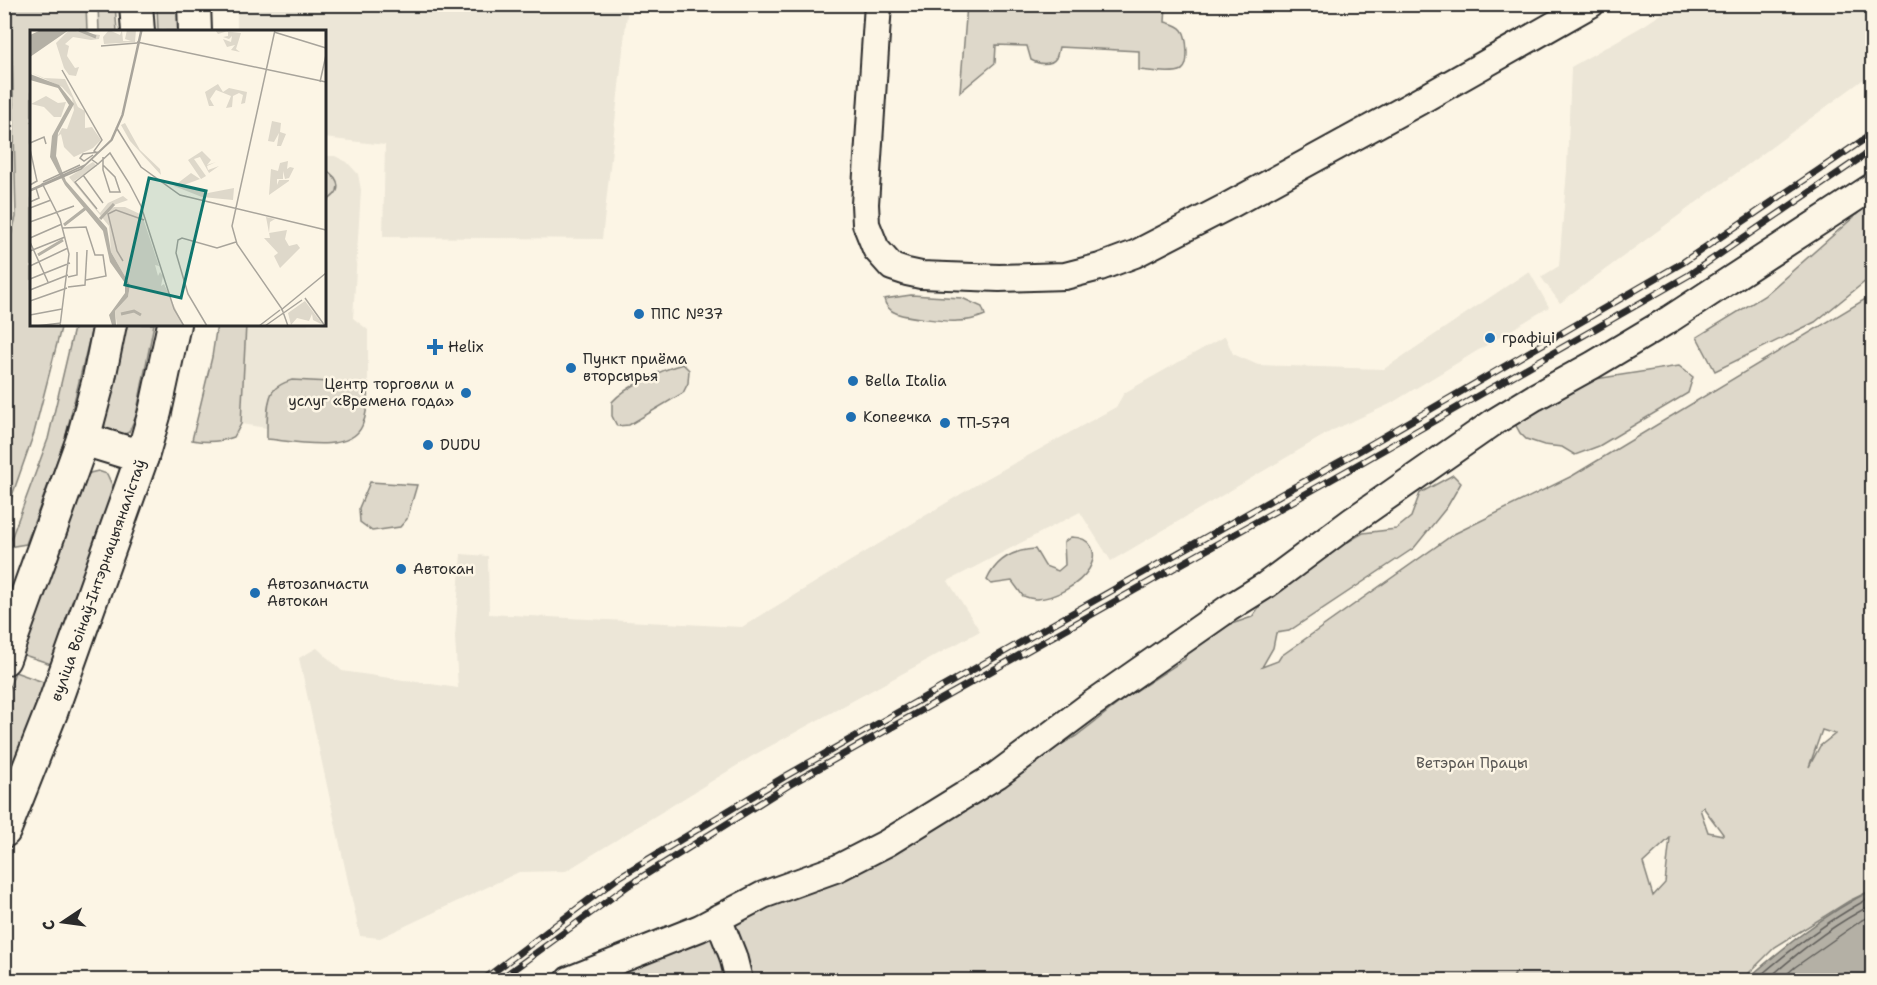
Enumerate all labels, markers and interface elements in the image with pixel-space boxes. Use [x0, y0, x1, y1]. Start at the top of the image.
inset map [30, 30, 326, 326]
place label: ППС №37 [651, 304, 723, 324]
marker: ППС №37 [632, 307, 646, 321]
place label: графіці [1502, 328, 1555, 348]
marker: графіці [1483, 331, 1497, 345]
place label: Helix [448, 337, 484, 357]
marker: Helix [426, 338, 444, 356]
place label: Пункт приёма вторсырья [583, 349, 688, 386]
marker: Пункт приёма вторсырья [564, 361, 578, 375]
place label: Bella Italia [865, 371, 947, 391]
place label: Центр торговли и услуг «Времена года» [288, 374, 454, 411]
marker: Bella Italia [846, 374, 860, 388]
marker: Центр торговли и услуг «Времена года» [459, 386, 473, 400]
place label: Копеечка [863, 407, 932, 427]
marker: Копеечка [844, 410, 858, 424]
place label: ТП-579 [957, 413, 1010, 433]
marker: ТП-579 [938, 416, 952, 430]
place label: DUDU [440, 435, 480, 455]
marker: DUDU [421, 438, 435, 452]
street label: вуліца Воінаў-Інтэрнацыяналістаў [46, 456, 150, 704]
place label: Автокан [413, 559, 474, 579]
marker: Автокан [394, 562, 408, 576]
place label: Автозапчасти Автокан [267, 574, 369, 611]
marker: Автозапчасти Автокан [248, 586, 262, 600]
park label: Ветэран Працы [1416, 753, 1528, 773]
north arrow [33, 892, 93, 952]
text: С [37, 918, 60, 932]

